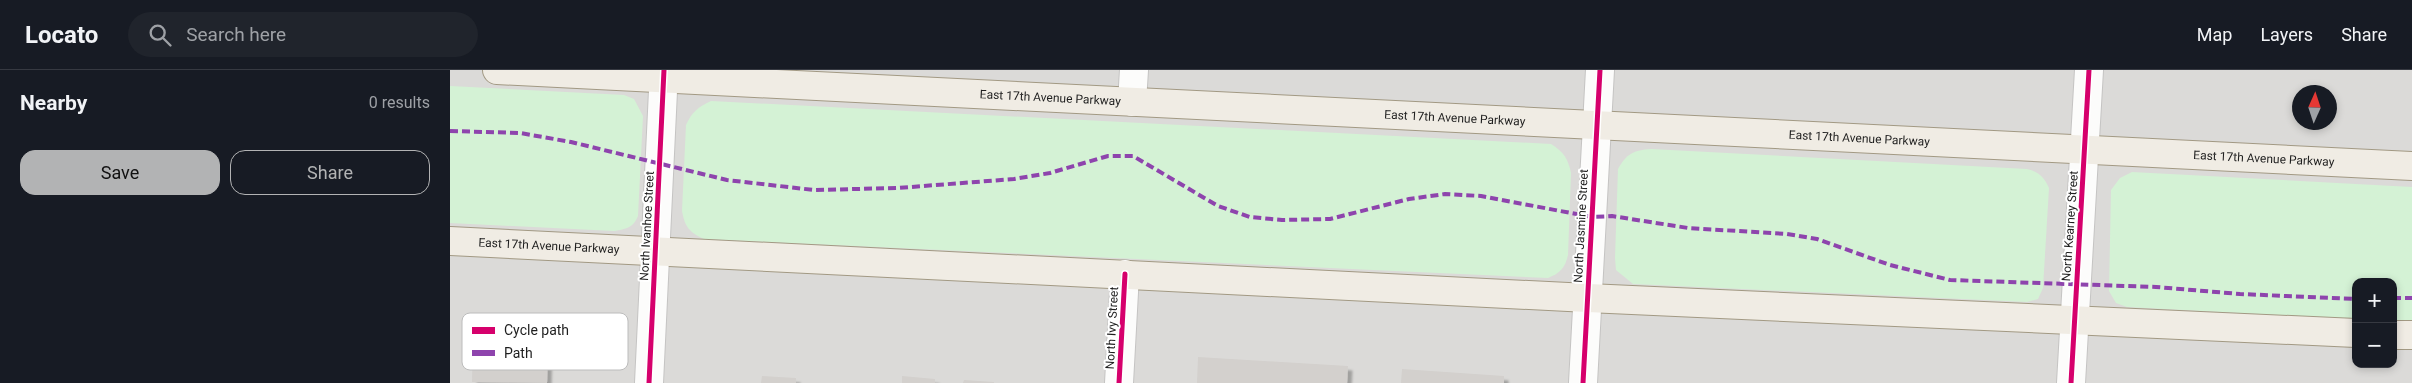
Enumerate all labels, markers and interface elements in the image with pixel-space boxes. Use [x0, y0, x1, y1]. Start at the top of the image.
search box [128, 12, 478, 57]
text: Locato [25, 21, 98, 49]
icon: search [146, 21, 174, 49]
text: Search here [186, 23, 286, 46]
text: Map [2197, 24, 2232, 45]
text: Layers [2260, 24, 2313, 45]
text: Share [2341, 24, 2387, 45]
north arrow [2292, 85, 2337, 130]
street label: East 17th Avenue Parkway [979, 87, 1121, 108]
text: Nearby [20, 91, 87, 115]
text: 0 results [369, 93, 430, 112]
street label: East 17th Avenue Parkway [1384, 107, 1526, 129]
street label: East 17th Avenue Parkway [1788, 128, 1930, 149]
street label: East 17th Avenue Parkway [2193, 148, 2335, 169]
button: Save [20, 150, 220, 195]
button: Share [230, 150, 430, 195]
street label: North Jasmine Street [1571, 169, 1591, 283]
street label: North Kearney Street [2059, 170, 2081, 282]
street label: North Ivanhoe Street [637, 171, 657, 281]
street label: East 17th Avenue Parkway [478, 235, 620, 256]
map controls [2352, 278, 2397, 368]
button: + [2352, 278, 2397, 323]
street label: North Ivy Street [1103, 286, 1121, 370]
legend [462, 313, 628, 370]
text: Cycle path [504, 322, 569, 338]
button: − [2352, 323, 2397, 368]
text: Path [504, 345, 533, 361]

